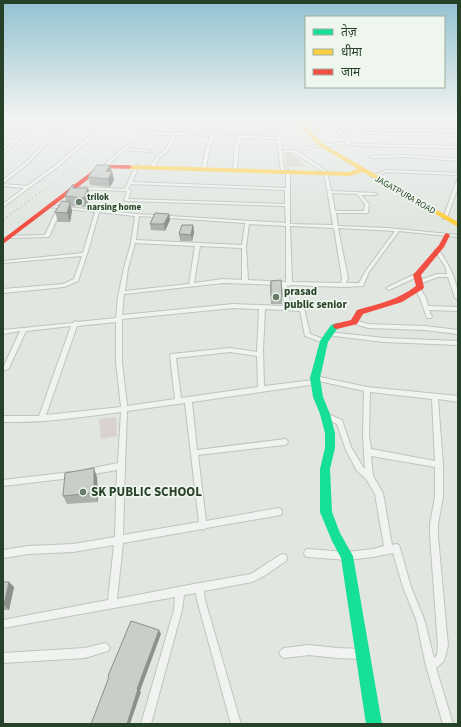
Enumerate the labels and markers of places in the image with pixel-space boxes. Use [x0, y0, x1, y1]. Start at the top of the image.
place label: trilok narsing home [87, 191, 141, 214]
marker: trilok narsing home [74, 197, 84, 207]
place label: prasad public senior [284, 284, 347, 312]
marker: prasad public senior [271, 292, 281, 302]
place label: SK PUBLIC SCHOOL [91, 483, 202, 501]
marker: SK PUBLIC SCHOOL [78, 487, 88, 497]

